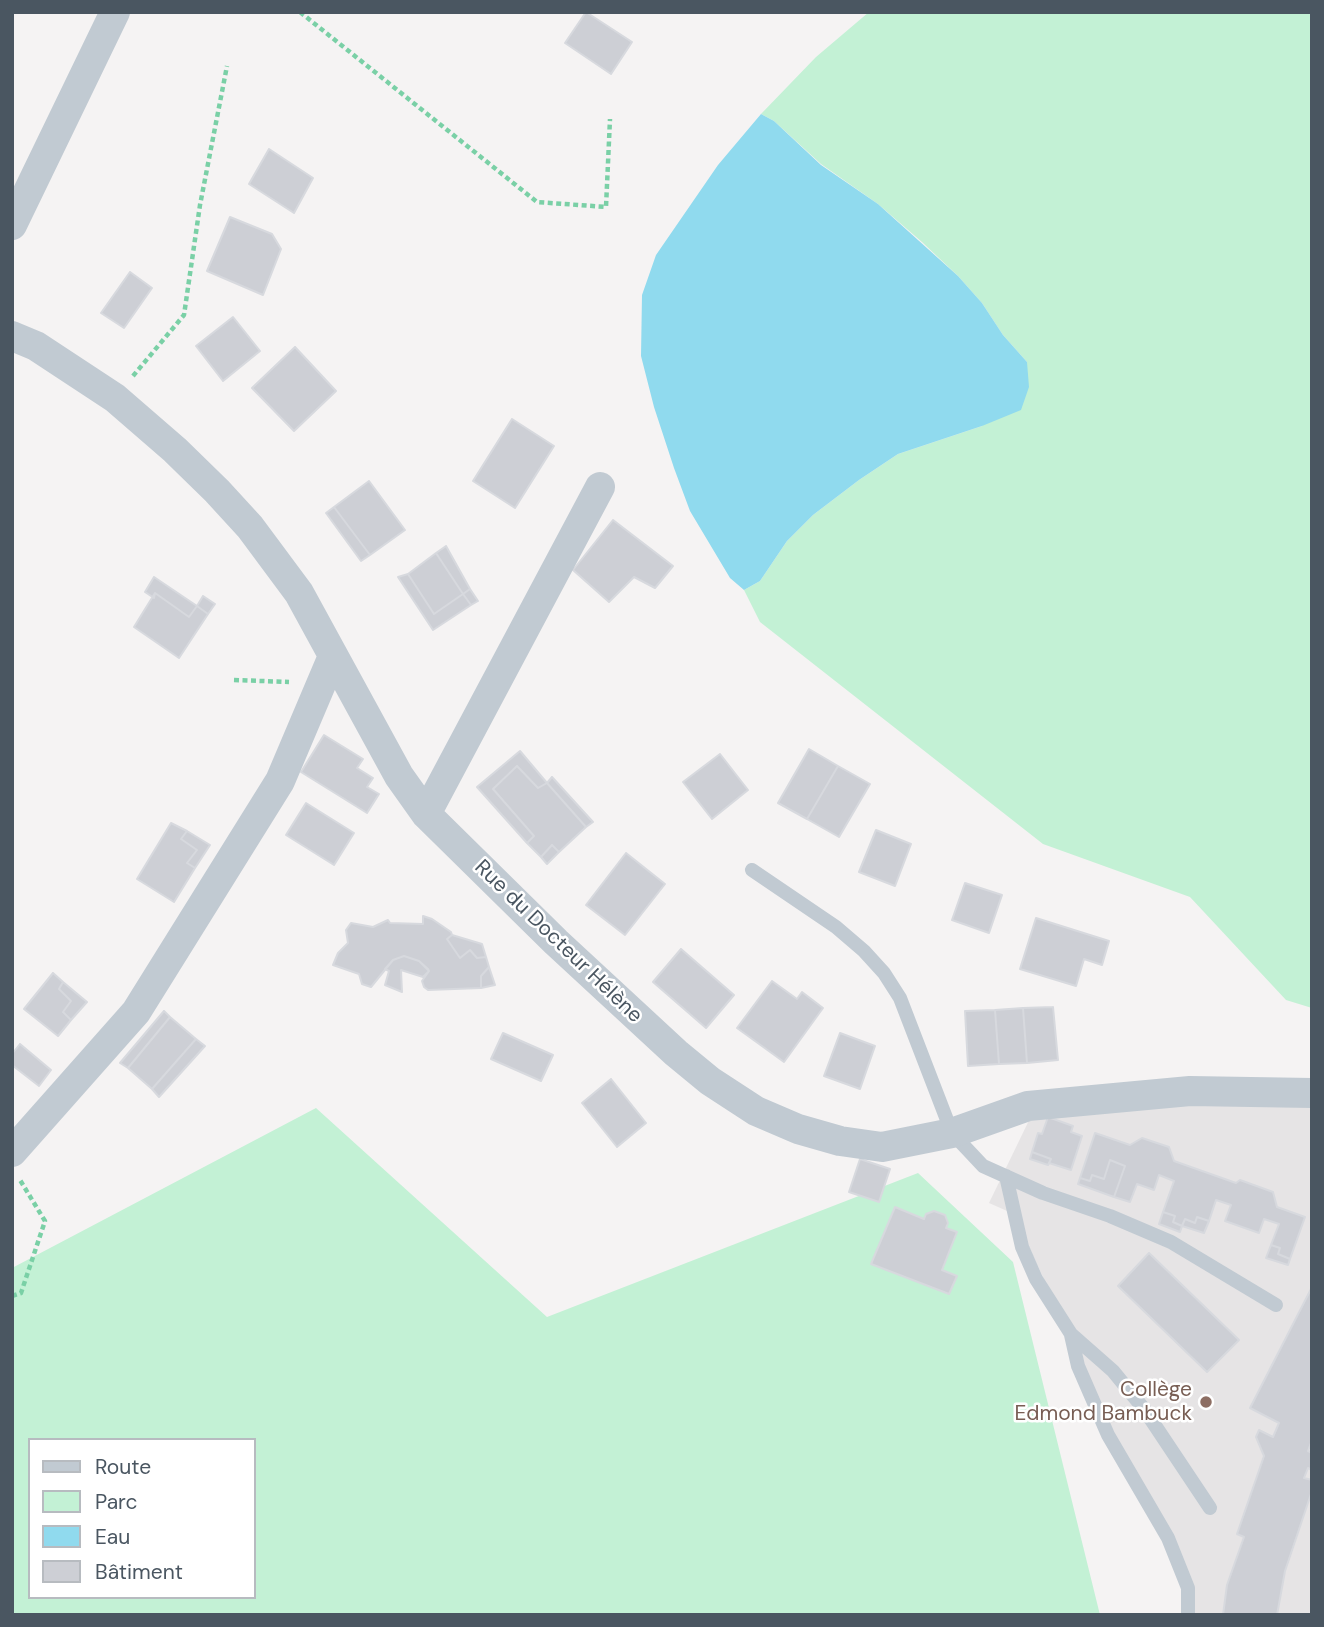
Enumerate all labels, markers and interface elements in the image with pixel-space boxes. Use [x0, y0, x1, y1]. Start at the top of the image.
street label: Rue du Docteur Hélène [469, 855, 647, 1029]
place label: Collège Edmond Bambuck [1014, 1377, 1192, 1427]
marker: Collège Edmond Bambuck [1198, 1394, 1214, 1410]
legend [28, 1438, 256, 1599]
text: Route [95, 1453, 151, 1481]
text: Parc [95, 1488, 138, 1516]
text: Eau [95, 1523, 130, 1551]
text: Bâtiment [95, 1558, 183, 1586]

